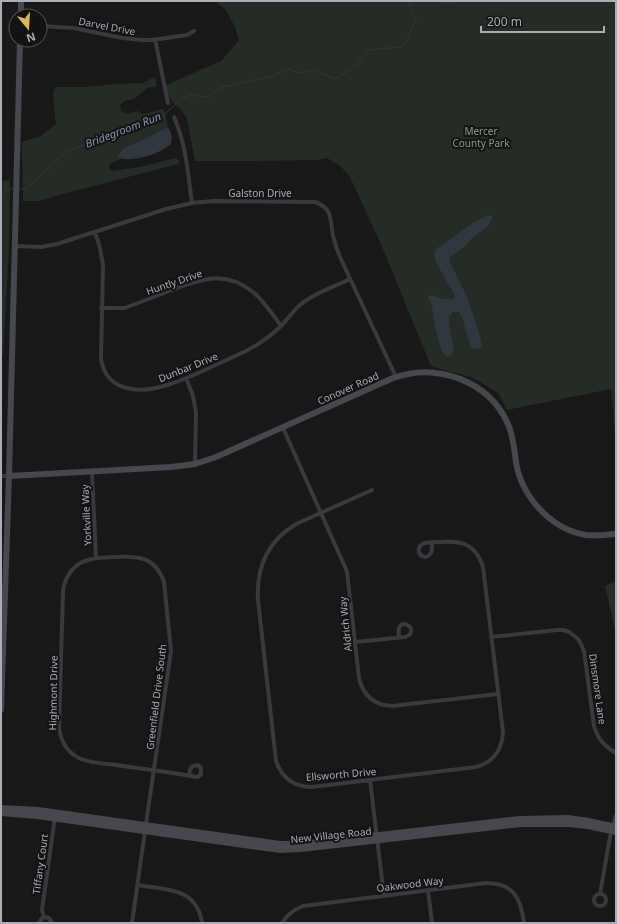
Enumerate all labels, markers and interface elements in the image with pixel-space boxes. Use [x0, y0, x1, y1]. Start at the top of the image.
north arrow [8, 8, 48, 48]
scale bar [481, 8, 604, 34]
text: 200 m [487, 13, 522, 30]
street label: Darvel Drive [77, 14, 137, 38]
text: N [25, 29, 38, 47]
water label: Bridegroom Run [83, 108, 163, 151]
park label: Mercer County Park [452, 124, 510, 150]
street label: Galston Drive [228, 186, 292, 200]
street label: Huntly Drive [144, 266, 204, 298]
street label: Dunbar Drive [156, 349, 220, 385]
street label: Conover Road [315, 368, 381, 408]
street label: Yorkville Way [77, 483, 95, 546]
street label: Aldrich Way [335, 595, 355, 652]
street label: Greenfield Drive South [143, 643, 169, 751]
street label: Dinsmore Lane [586, 653, 610, 726]
street label: Highmont Drive [45, 655, 61, 731]
street label: Ellsworth Drive [305, 764, 377, 784]
street label: New Village Road [290, 824, 372, 846]
street label: Tiffany Court [29, 833, 51, 895]
street label: Oakwood Way [376, 873, 445, 895]

